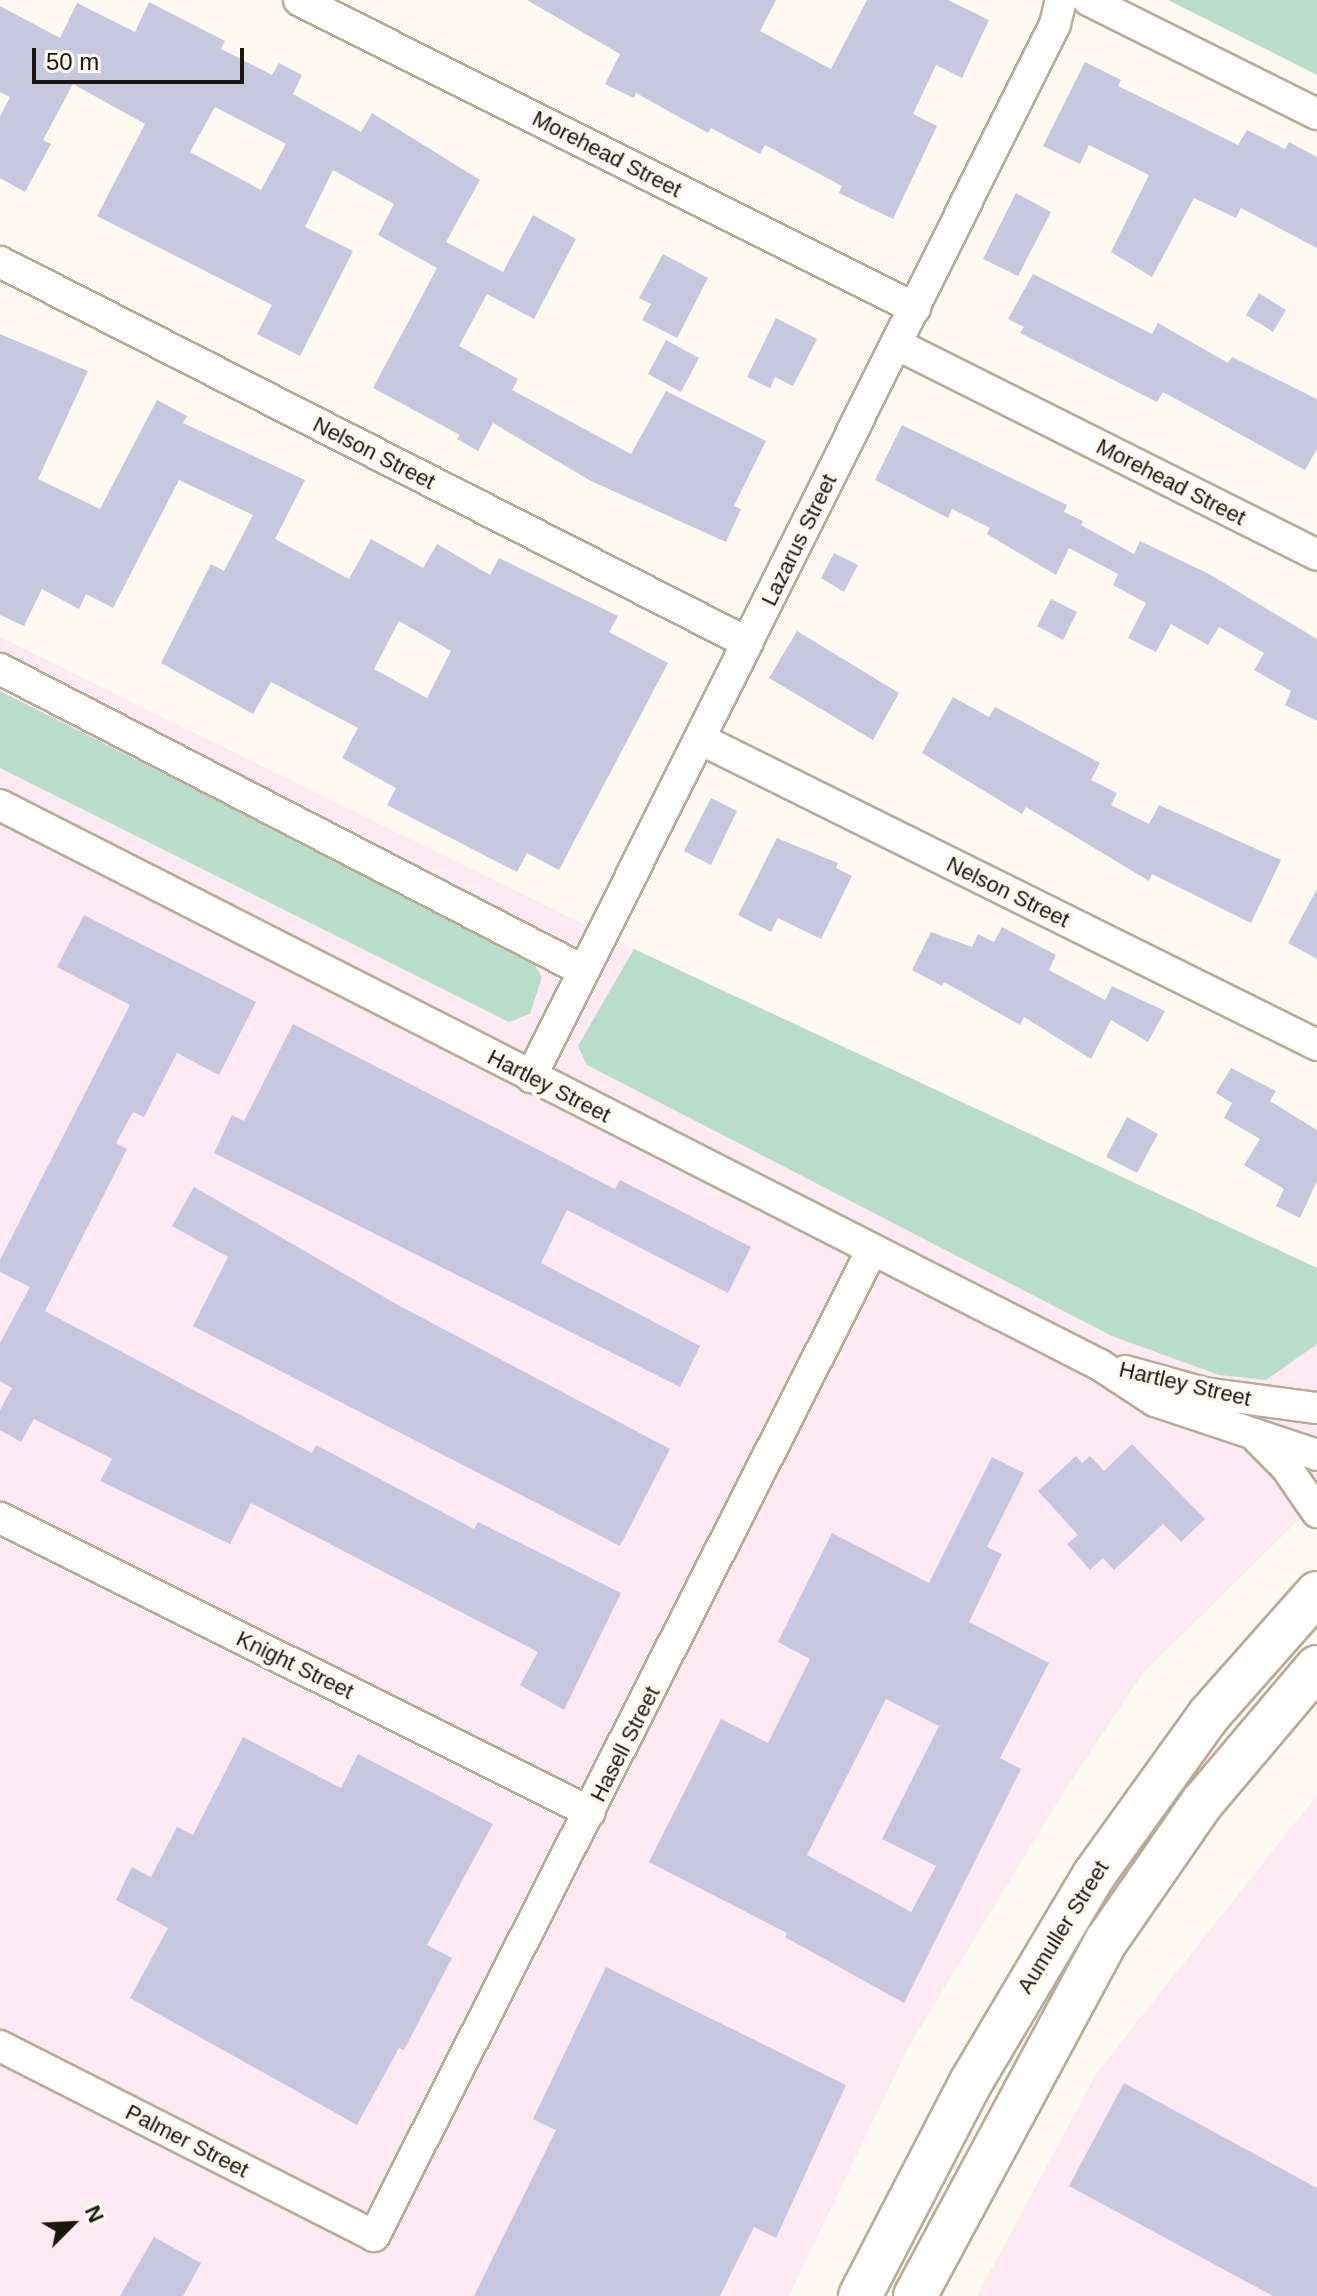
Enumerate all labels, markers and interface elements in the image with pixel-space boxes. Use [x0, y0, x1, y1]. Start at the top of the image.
scale bar [36, 32, 248, 82]
text: 50 m [46, 48, 99, 75]
street label: Morehead Street [528, 105, 686, 203]
street label: Nelson Street [309, 411, 439, 495]
street label: Morehead Street [1092, 433, 1250, 531]
street label: Lazarus Street [756, 470, 842, 610]
street label: Nelson Street [942, 851, 1074, 933]
street label: Hartley Street [483, 1044, 615, 1128]
street label: Hartley Street [1117, 1356, 1253, 1412]
street label: Knight Street [232, 1625, 358, 1705]
street label: Hasell Street [585, 1682, 665, 1806]
street label: Aumuller Street [1012, 1856, 1114, 1998]
street label: Palmer Street [121, 2099, 253, 2183]
north arrow [32, 2184, 112, 2264]
text: N [80, 2202, 109, 2226]

